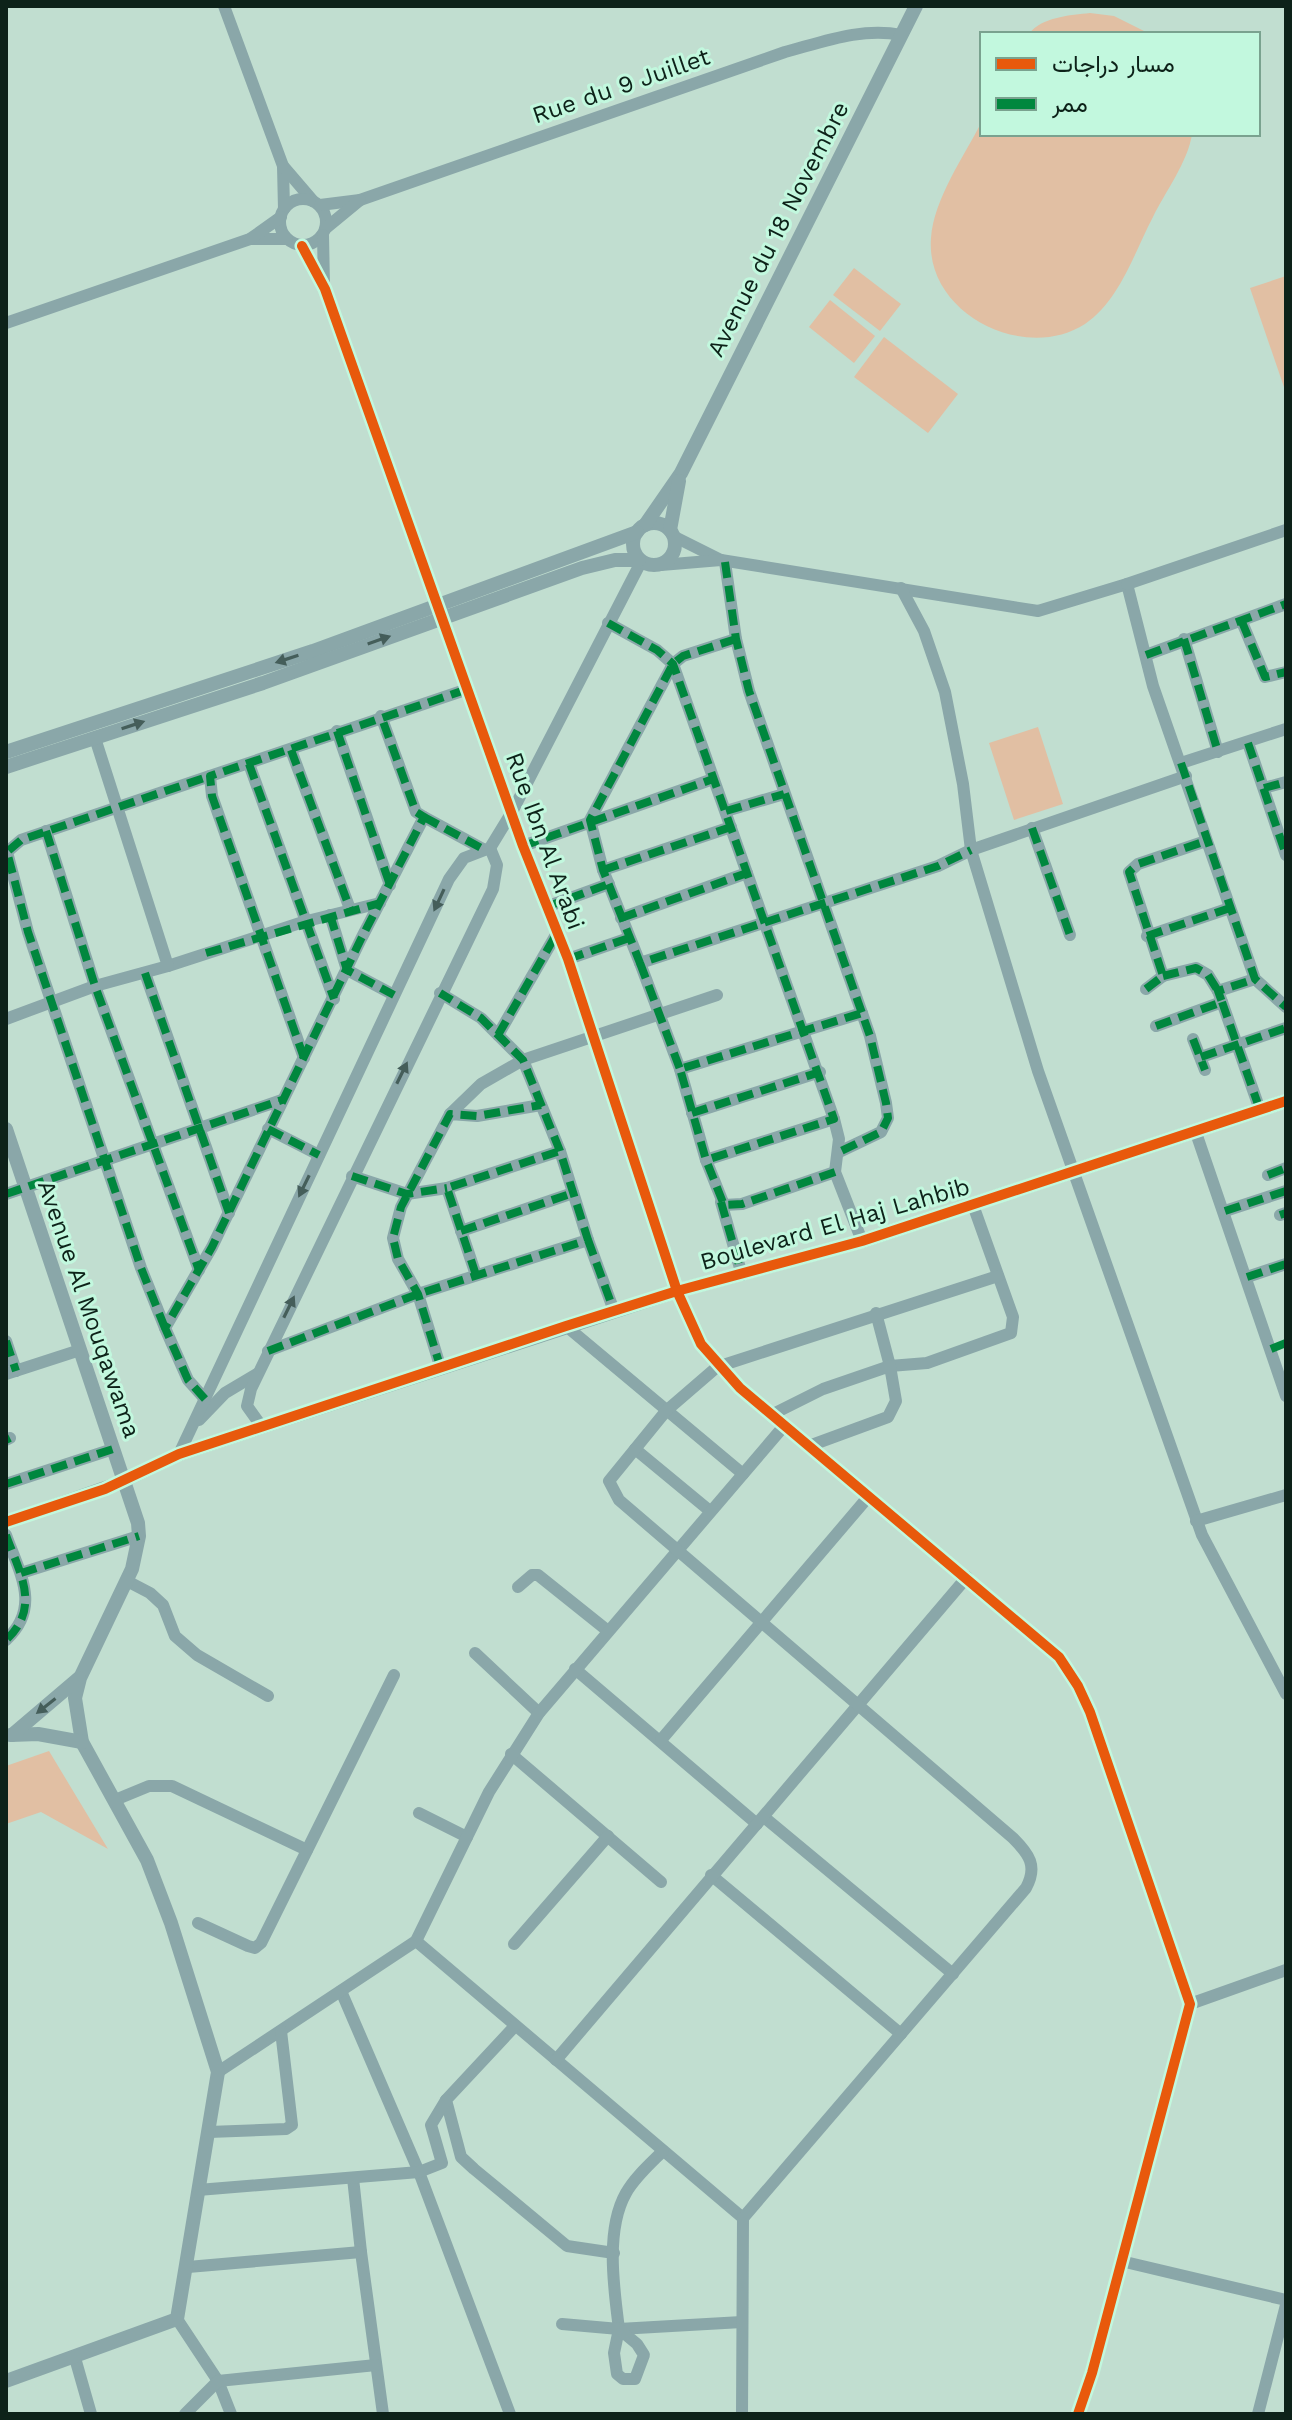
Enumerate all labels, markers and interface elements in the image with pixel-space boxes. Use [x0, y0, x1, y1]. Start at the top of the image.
legend [980, 32, 1260, 136]
street label: Rue du 9 Juillet [529, 43, 713, 129]
text: مسار دراجات [1052, 50, 1175, 79]
text: ممر [1051, 90, 1088, 119]
street label: Avenue du 18 Novembre [701, 97, 855, 361]
one-way arrow [367, 634, 391, 646]
one-way arrow [274, 654, 298, 666]
one-way arrow [122, 719, 146, 731]
street label: Rue Ibn Al Arabi [500, 749, 590, 933]
one-way arrow [432, 889, 446, 912]
one-way arrow [395, 1062, 409, 1085]
street label: Boulevard El Haj Lahbib [697, 1172, 973, 1276]
one-way arrow [297, 1174, 311, 1198]
street label: Avenue Al Mouqawama [32, 1177, 146, 1441]
one-way arrow [282, 1296, 296, 1319]
one-way arrow [36, 1698, 56, 1714]

